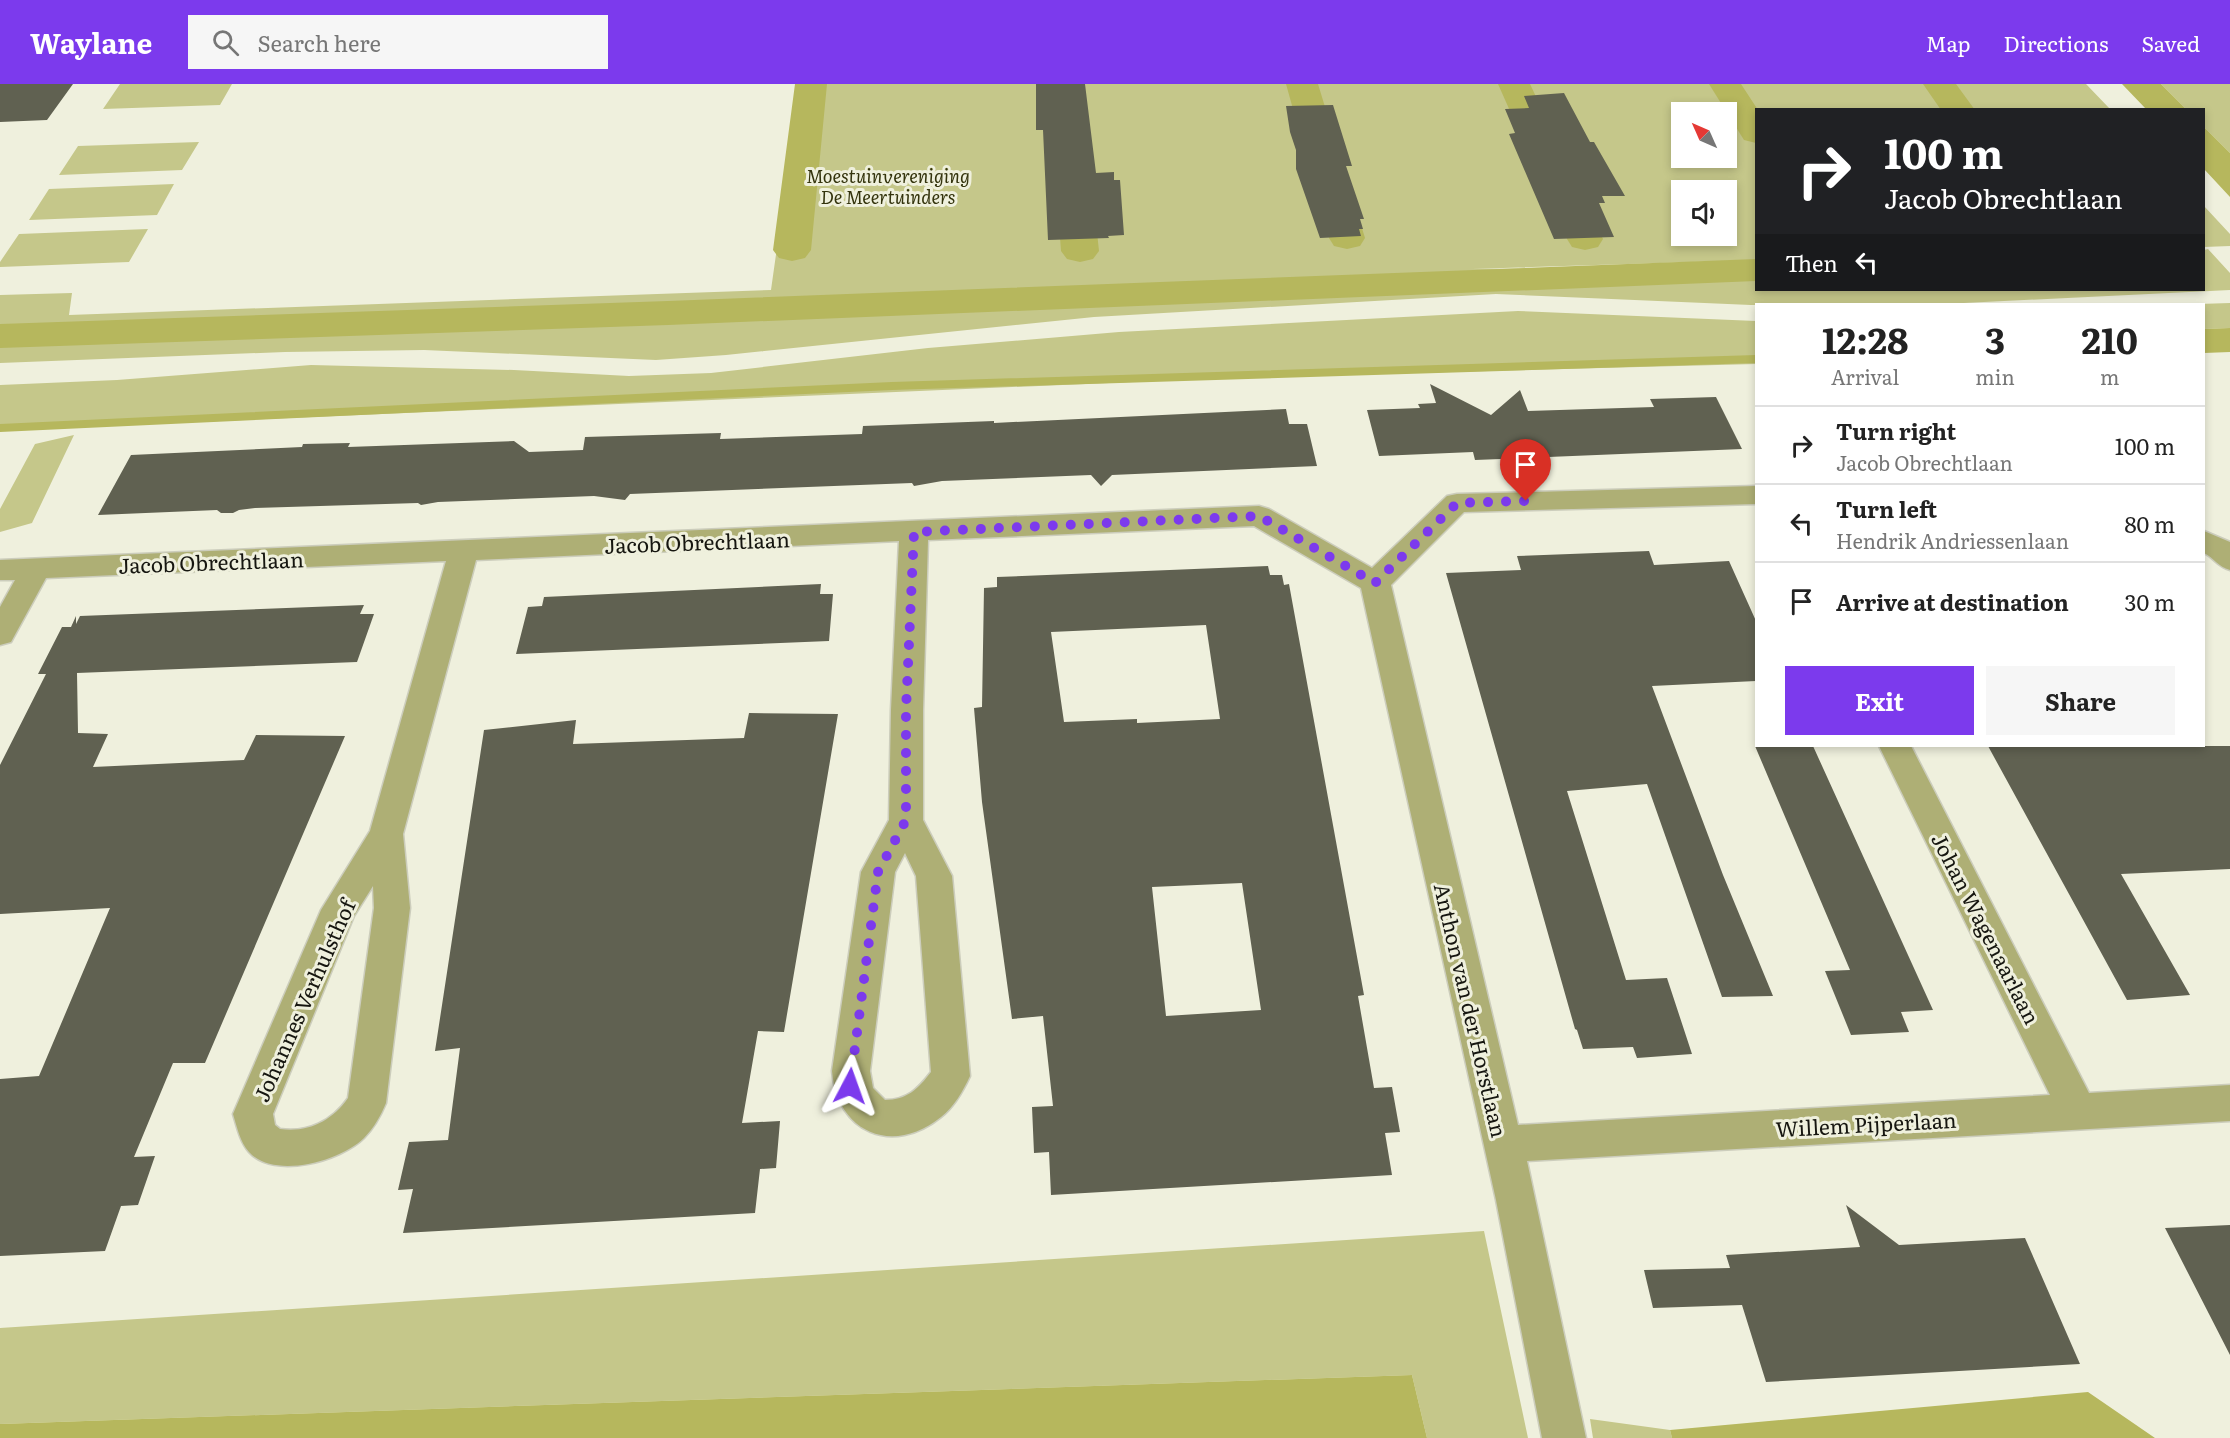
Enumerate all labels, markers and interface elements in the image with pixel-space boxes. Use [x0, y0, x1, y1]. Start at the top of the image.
search box [188, 15, 608, 69]
text: Waylane [30, 21, 152, 63]
icon: search [209, 26, 242, 59]
text: Search here [257, 26, 381, 59]
text: Map [1926, 27, 1971, 58]
text: Directions [2004, 27, 2109, 58]
text: Saved [2142, 27, 2200, 58]
north arrow [1671, 102, 1737, 168]
map controls [1671, 102, 1737, 246]
text: 100 m [1884, 120, 2003, 182]
icon: right [1785, 132, 1863, 210]
park label: Moestuinvereniging De Meertuinders [806, 162, 970, 210]
text: Jacob Obrechtlaan [1884, 177, 2123, 217]
button: sound [1671, 180, 1737, 246]
text: Then [1785, 246, 1838, 279]
icon: left [1850, 246, 1883, 279]
text: 12:28 [1822, 312, 1908, 365]
text: 3 [1985, 312, 2005, 365]
text: 210 [2082, 312, 2138, 365]
text: Arrival [1831, 361, 1899, 391]
text: min [1975, 361, 2015, 391]
text: m [2100, 361, 2120, 391]
text: Turn right [1836, 414, 1956, 447]
icon: right [1785, 429, 1818, 462]
text: 100 m [2115, 429, 2175, 462]
pin [1500, 439, 1551, 501]
text: Jacob Obrechtlaan [1836, 447, 2013, 477]
icon: arrive [1509, 448, 1542, 481]
text: Turn left [1836, 492, 1937, 525]
icon: left [1785, 507, 1818, 540]
text: 80 m [2124, 507, 2175, 540]
street label: Jacob Obrechtlaan [604, 522, 790, 560]
text: Hendrik Andriessenlaan [1836, 525, 2069, 555]
street label: Jacob Obrechtlaan [118, 542, 304, 580]
icon: arrive [1785, 585, 1818, 618]
text: Arrive at destination [1836, 585, 2069, 618]
text: 30 m [2125, 585, 2175, 618]
button: Exit [1785, 666, 1974, 735]
button: Share [1986, 666, 2175, 735]
street label: Johan Wagenaarlaan [1925, 827, 2049, 1029]
street label: Anthon van der Horstlaan [1428, 880, 1516, 1140]
street label: Johannes Verhulsthof [244, 892, 362, 1106]
position arrow [818, 1054, 882, 1118]
street label: Willem Pijperlaan [1775, 1103, 1957, 1143]

